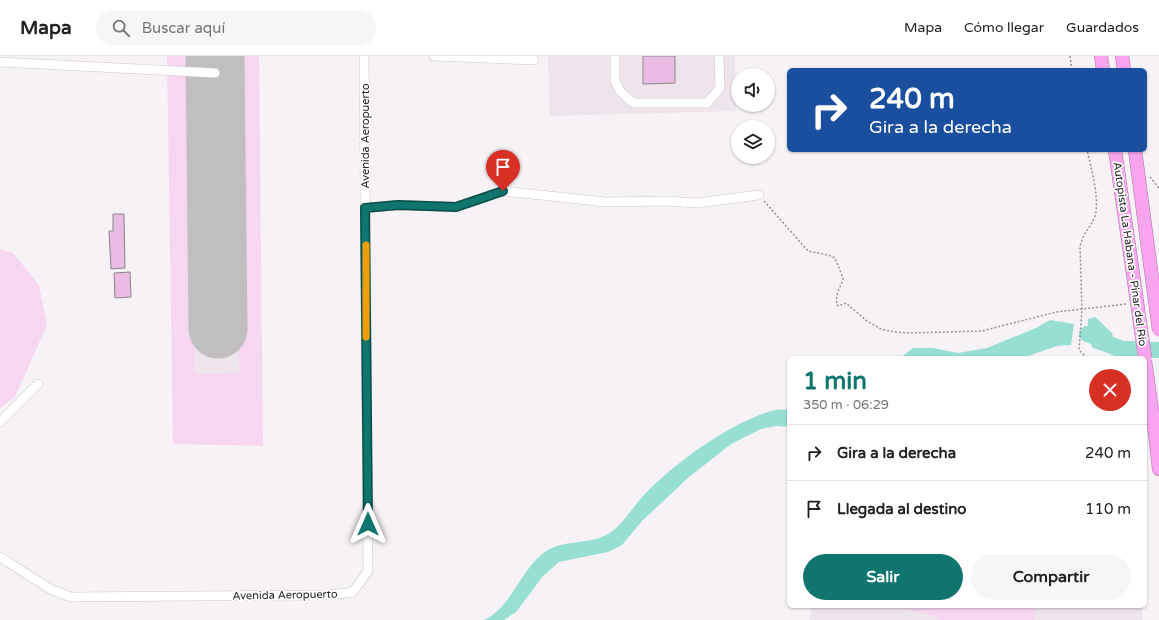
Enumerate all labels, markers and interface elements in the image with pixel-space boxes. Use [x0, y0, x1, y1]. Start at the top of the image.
search box [96, 10, 376, 46]
text: Mapa [20, 17, 72, 39]
icon: search [110, 17, 132, 39]
text: Buscar aquí [142, 19, 225, 37]
text: Mapa [904, 19, 942, 36]
text: Cómo llegar [964, 19, 1044, 36]
text: Guardados [1066, 19, 1139, 36]
map controls [731, 68, 775, 164]
button: sound [731, 68, 775, 112]
text: 240 m [869, 82, 955, 116]
street label: Avenida Aeropuerto [359, 83, 372, 189]
icon: right [803, 84, 855, 136]
text: Gira a la derecha [869, 116, 1012, 138]
button: layers [731, 120, 775, 164]
pin [486, 150, 520, 191]
icon: arrive [492, 156, 514, 178]
street label: Autopista La Habana - Pinar del Río [1111, 161, 1149, 347]
text: 1 min [803, 367, 867, 396]
button: close [1089, 369, 1131, 411]
text: 350 m · 06:29 [803, 397, 889, 413]
icon: right [803, 442, 825, 464]
text: Gira a la derecha [837, 444, 956, 462]
text: 240 m [1085, 444, 1131, 462]
icon: arrive [803, 498, 825, 520]
text: Llegada al destino [837, 500, 966, 518]
text: 110 m [1085, 500, 1131, 518]
position arrow [347, 503, 389, 545]
button: Salir [803, 554, 963, 600]
button: Compartir [971, 554, 1131, 600]
street label: Avenida Aeropuerto [232, 588, 338, 602]

